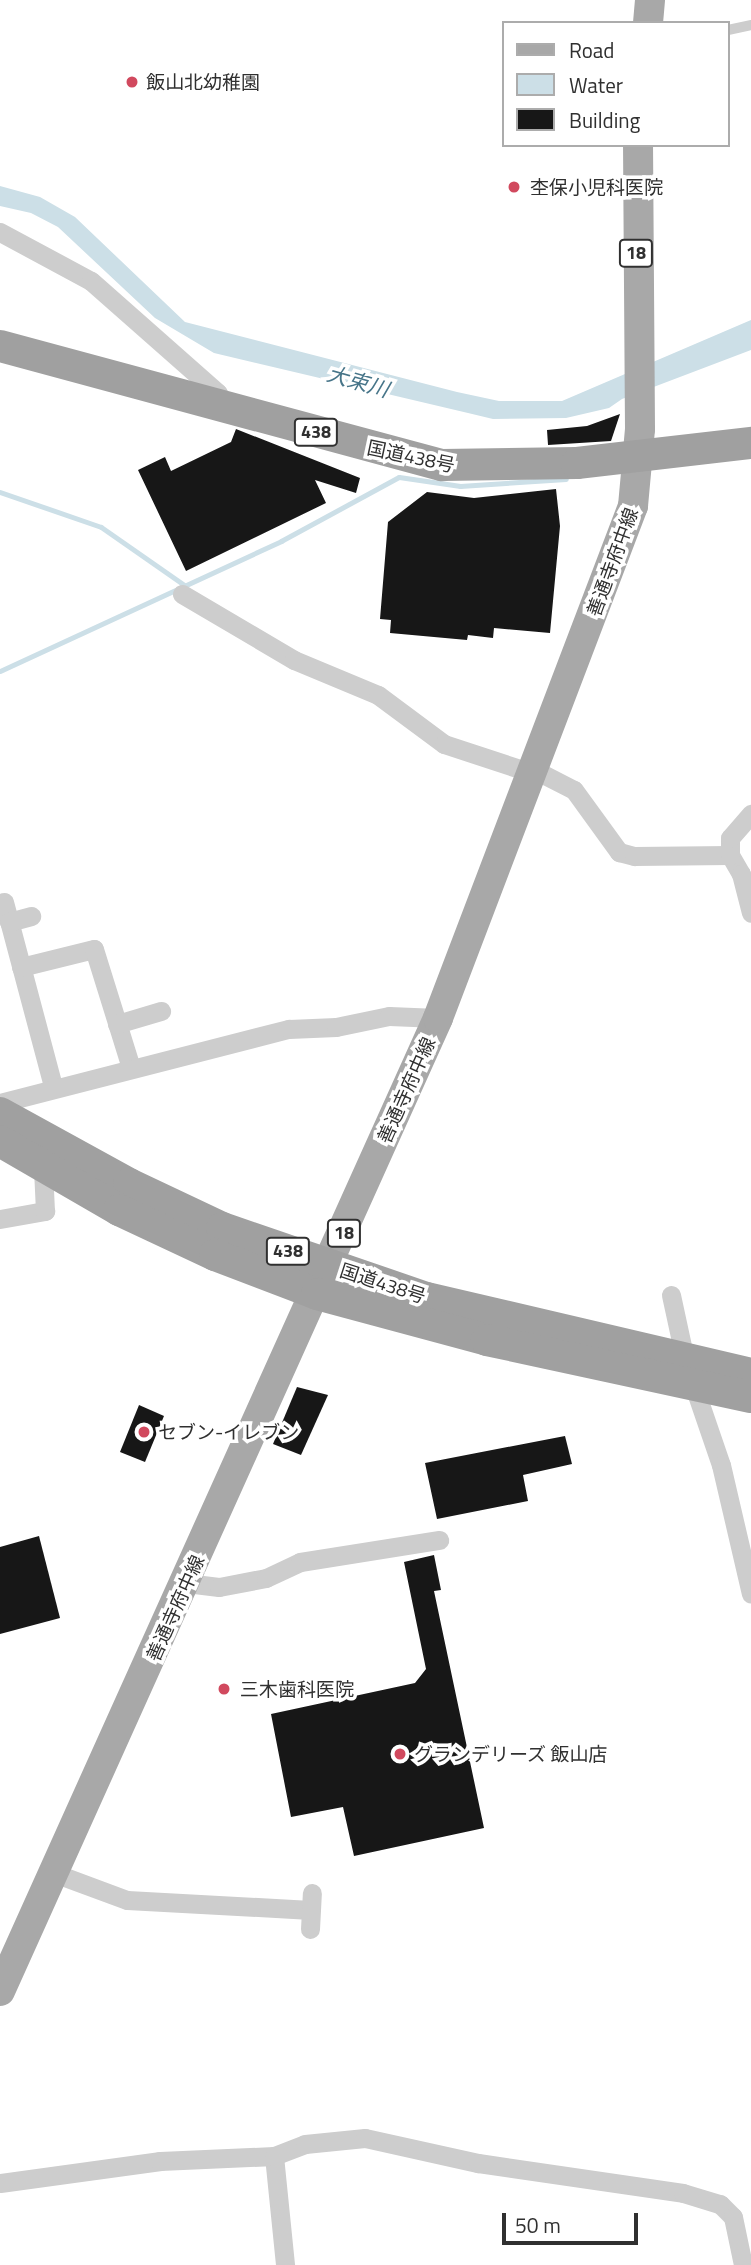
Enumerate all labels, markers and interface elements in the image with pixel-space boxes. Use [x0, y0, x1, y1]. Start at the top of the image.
legend [503, 21, 730, 147]
text: Road [569, 34, 614, 66]
text: Water [569, 69, 623, 101]
place label: 飯山北幼稚園 [146, 71, 260, 93]
marker: 飯山北幼稚園 [124, 74, 140, 90]
text: Building [569, 104, 640, 136]
place label: 杢保小児科医院 [530, 176, 663, 198]
marker: 杢保小児科医院 [504, 177, 524, 197]
road number: 18 [618, 239, 654, 268]
water label: 大束川 [324, 360, 392, 402]
road number: 438 [293, 418, 339, 446]
street label: 国道438号 [365, 436, 457, 476]
street label: 善通寺府中線 [582, 505, 642, 619]
street label: 善通寺府中線 [372, 1033, 440, 1147]
road number: 18 [326, 1218, 362, 1248]
road number: 438 [265, 1236, 311, 1266]
street label: 国道438号 [337, 1258, 429, 1308]
place label: セブン-イレブン [158, 1421, 299, 1443]
marker: セブン-イレブン [136, 1424, 152, 1440]
street label: 善通寺府中線 [141, 1551, 209, 1665]
place label: 三木歯科医院 [240, 1678, 354, 1700]
marker: 三木歯科医院 [214, 1679, 234, 1699]
place label: グランデリーズ 飯山店 [414, 1743, 608, 1765]
marker: グランデリーズ 飯山店 [392, 1746, 408, 1762]
scale bar [506, 2198, 642, 2242]
text: 50 m [515, 2209, 561, 2241]

